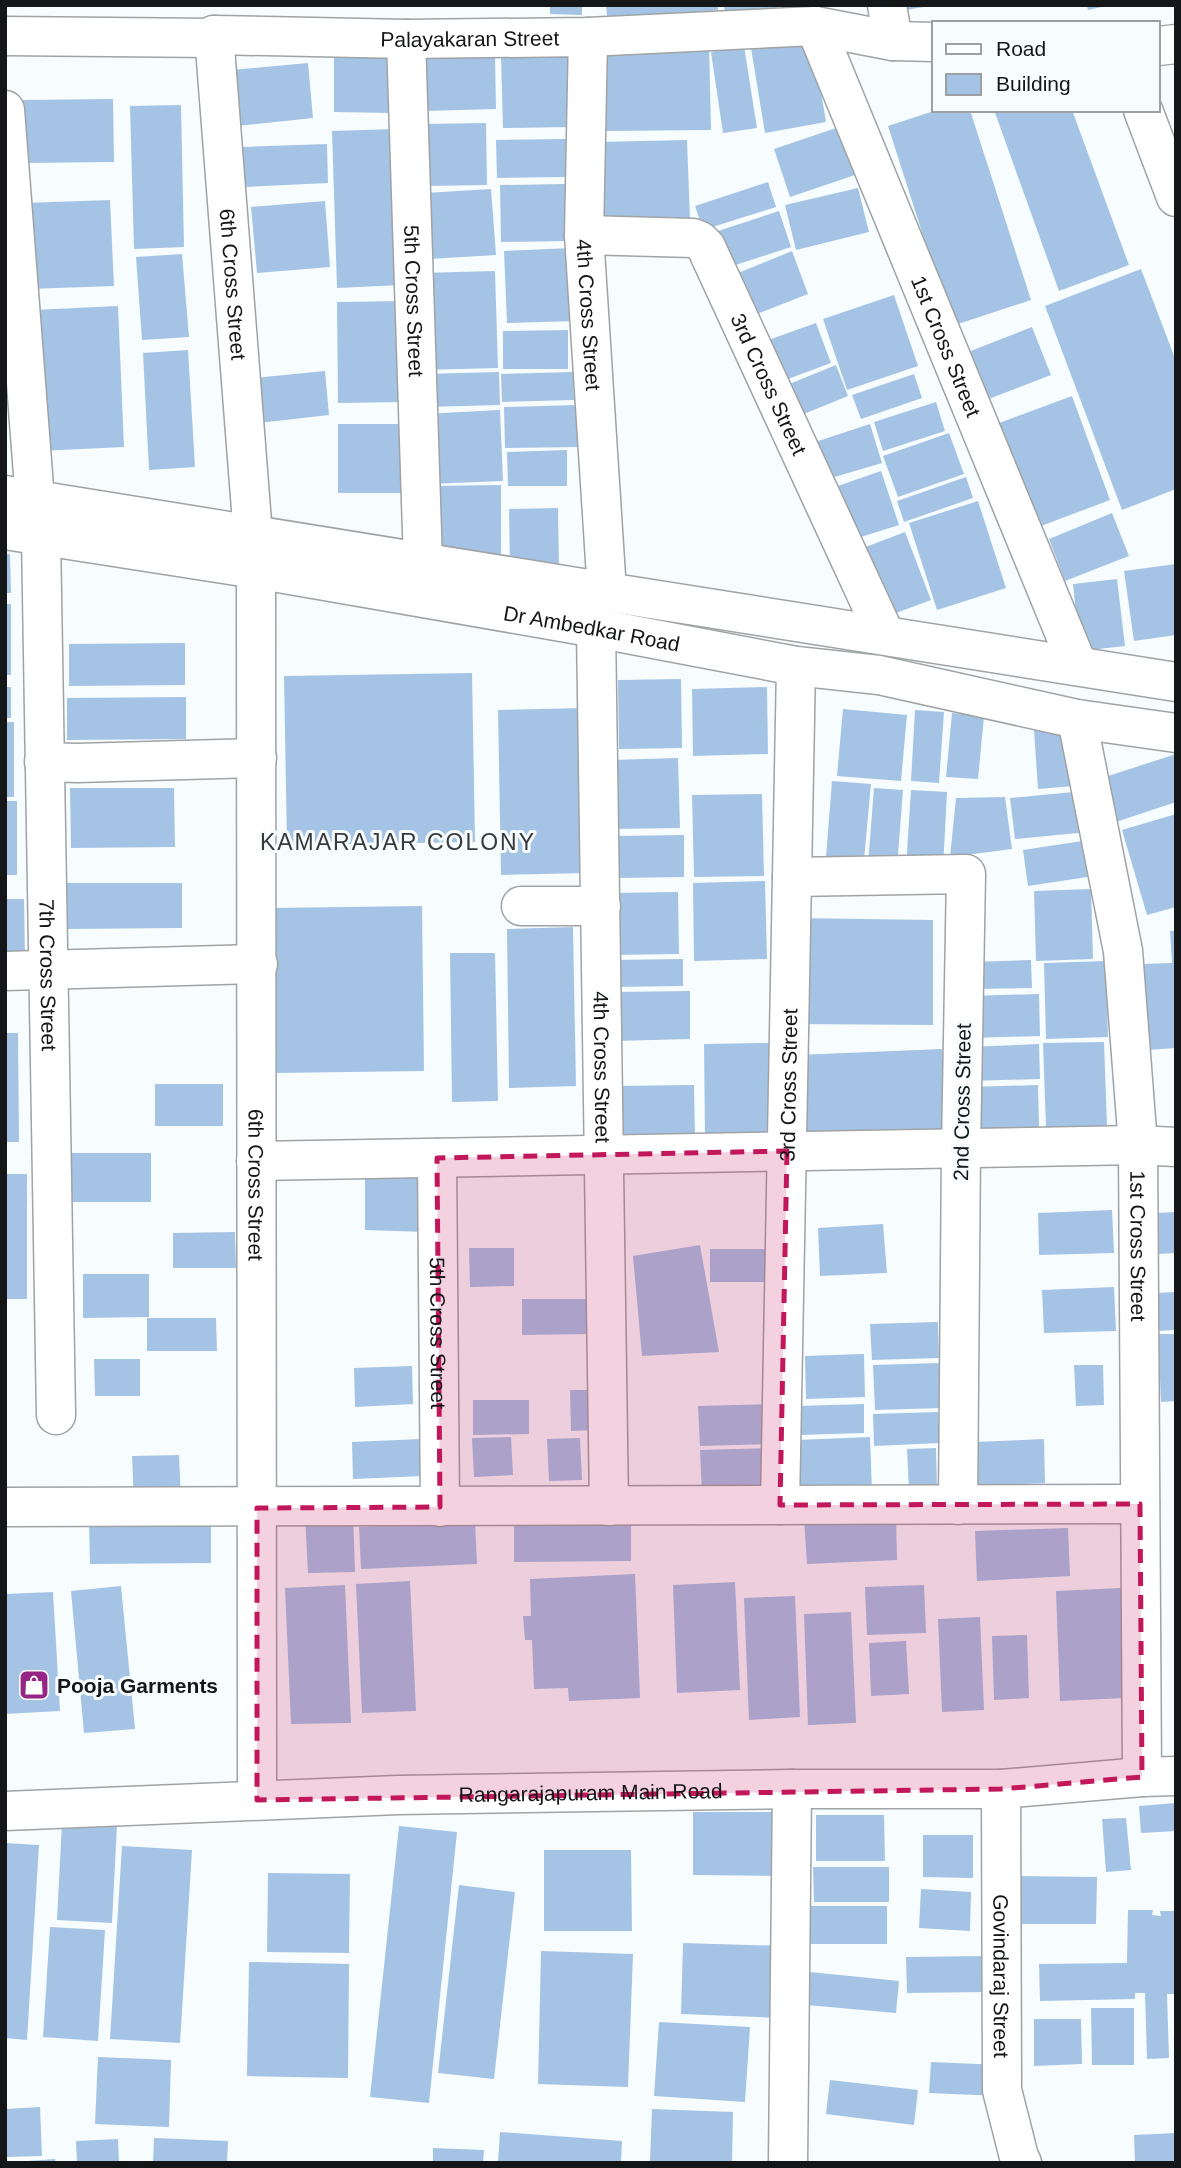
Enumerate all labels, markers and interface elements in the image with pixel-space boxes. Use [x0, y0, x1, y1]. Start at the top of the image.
legend [932, 21, 1160, 112]
street label: Palayakaran Street [380, 26, 559, 51]
text: Road [996, 37, 1046, 60]
text: Building [996, 72, 1071, 95]
street label: 6th Cross Street [216, 208, 251, 361]
street label: 5th Cross Street [401, 225, 428, 377]
street label: 4th Cross Street [573, 238, 606, 391]
street label: 1st Cross Street [907, 272, 986, 420]
street label: 3rd Cross Street [727, 310, 812, 458]
street label: Dr Ambedkar Road [502, 601, 682, 655]
district label: KAMARAJAR COLONY [260, 829, 536, 855]
street label: 7th Cross Street [36, 899, 61, 1051]
street label: 4th Cross Street [590, 991, 615, 1143]
street label: 3rd Cross Street [775, 1008, 801, 1162]
street label: 2nd Cross Street [949, 1023, 975, 1181]
street label: 6th Cross Street [245, 1109, 268, 1261]
street label: 1st Cross Street [1127, 1171, 1151, 1321]
street label: 5th Cross Street [426, 1257, 451, 1409]
shop icon: Pooja Garments [17, 1668, 51, 1702]
place label: Pooja Garments [57, 1674, 218, 1697]
street label: Rangarajapuram Main Road [458, 1779, 723, 1806]
street label: Govindaraj Street [990, 1894, 1013, 2058]

